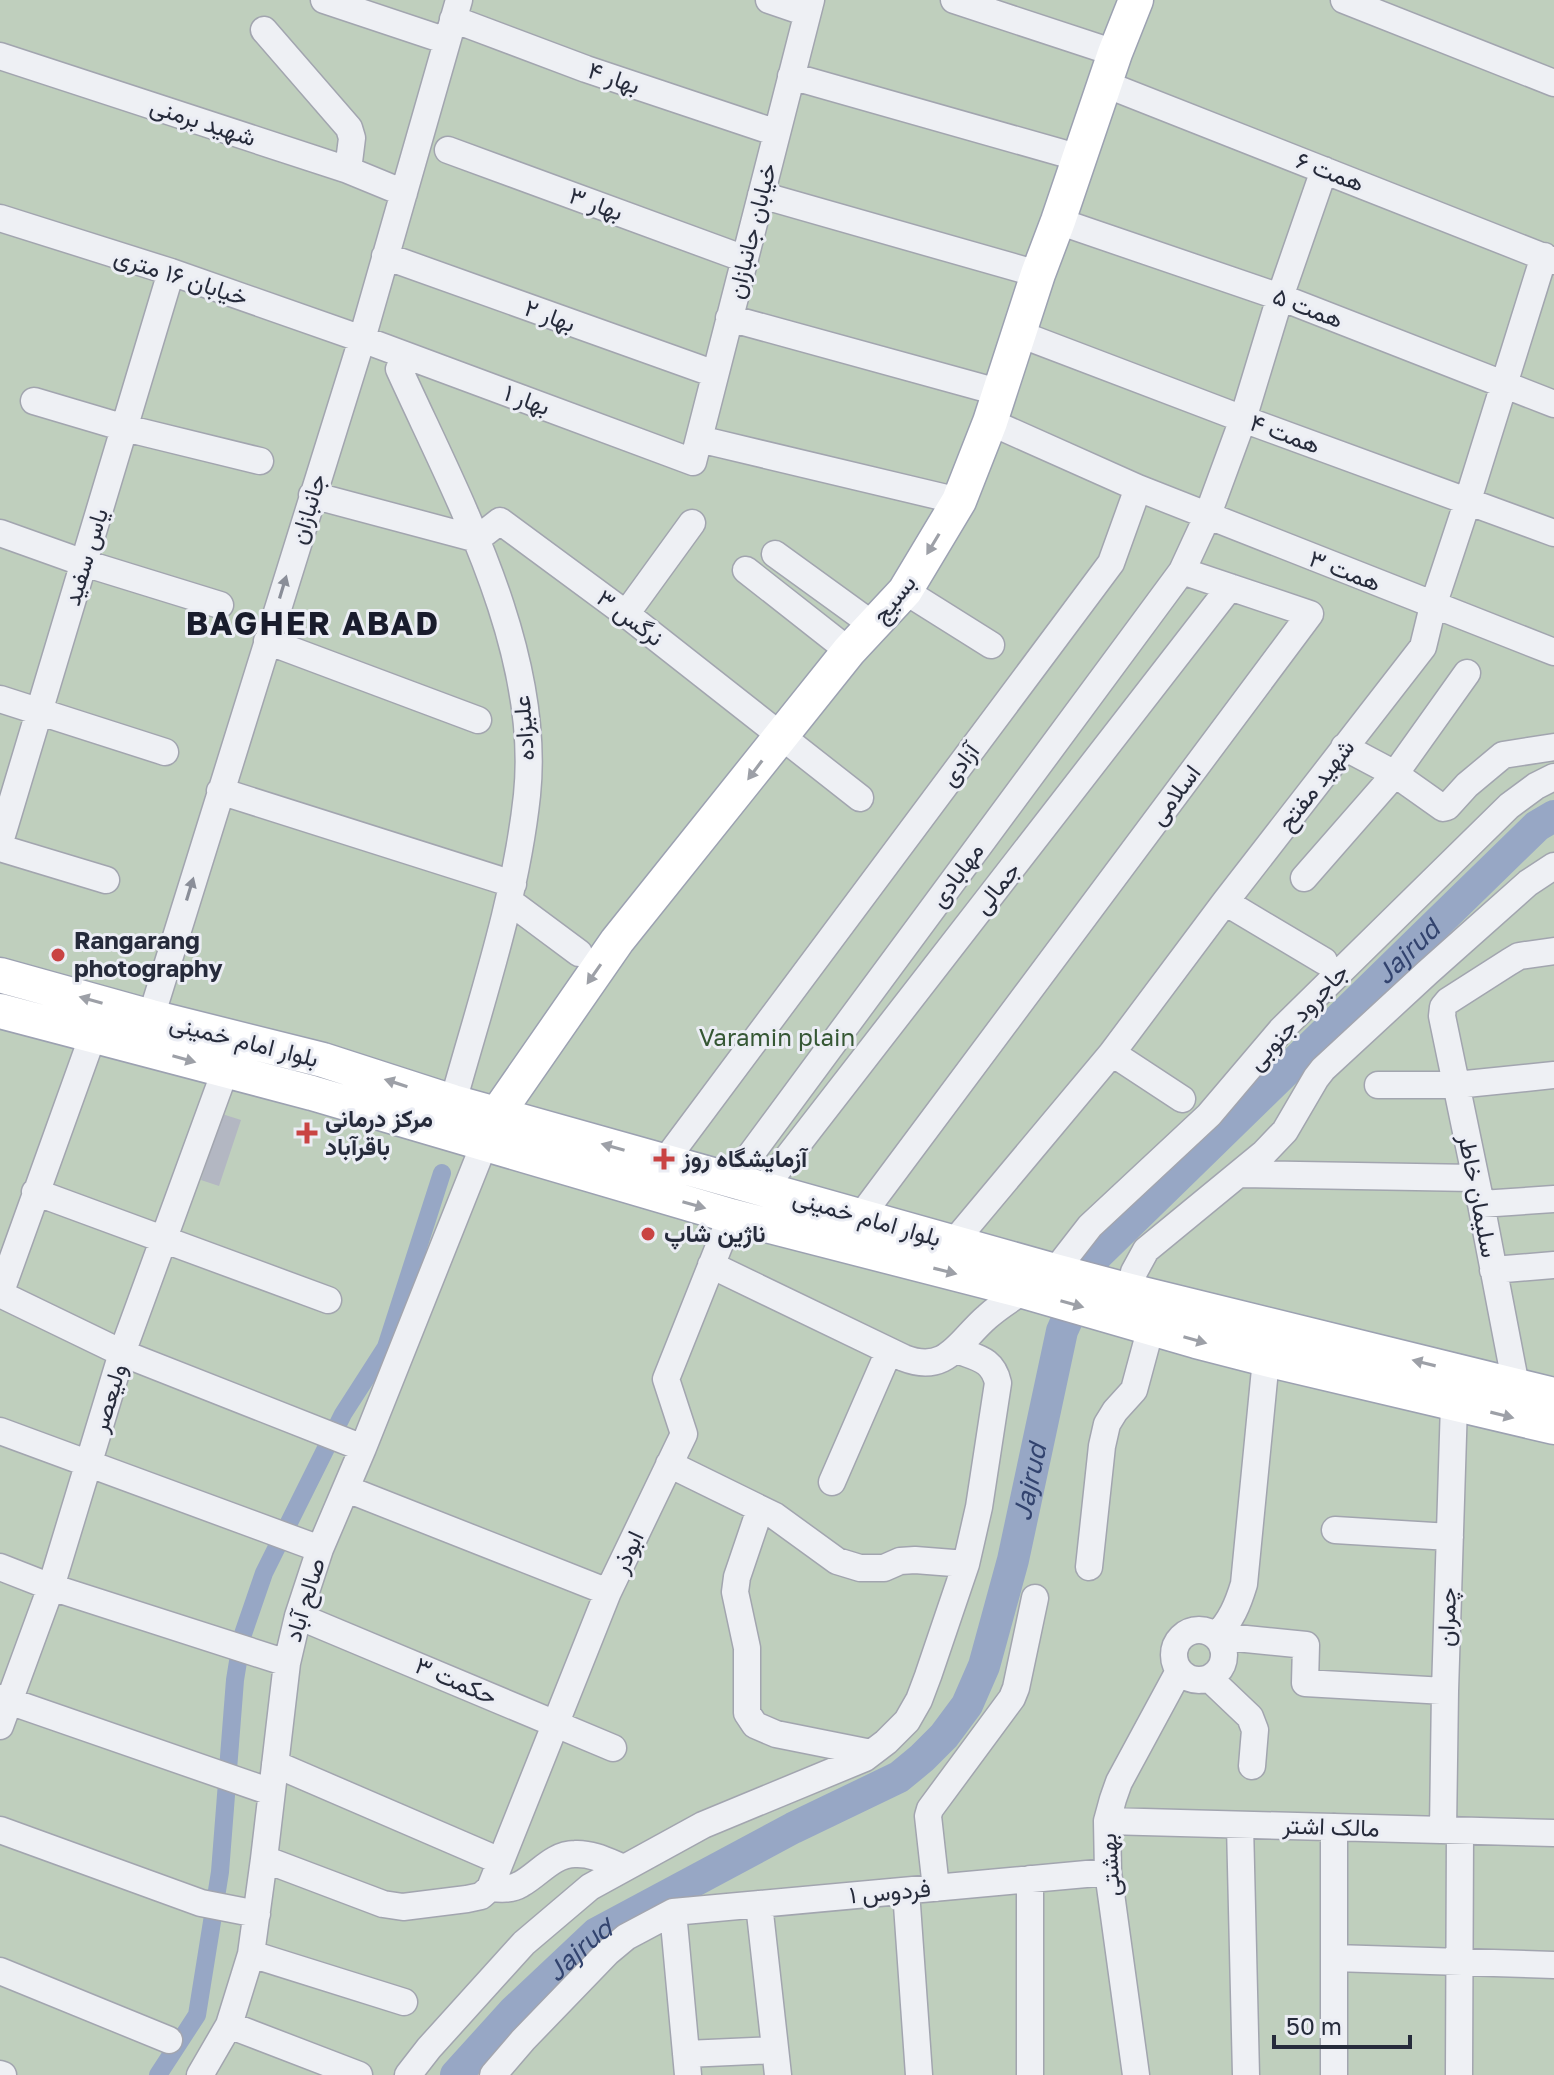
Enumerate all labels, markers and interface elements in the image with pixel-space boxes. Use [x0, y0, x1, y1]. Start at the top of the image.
street label: بهار ۴ [584, 54, 644, 101]
street label: شهید برمنی [146, 90, 260, 153]
street label: همت ۶ [1292, 144, 1369, 197]
street label: خیابان جانبازان [720, 160, 783, 302]
street label: بهار ۳ [565, 180, 627, 228]
street label: خیابان ۱۶ متری [110, 240, 252, 313]
street label: همت ۵ [1269, 280, 1348, 333]
street label: بهار ۲ [520, 292, 580, 339]
street label: بهار ۱ [500, 377, 554, 422]
street label: همت ۴ [1247, 407, 1325, 459]
street label: جانبازان [282, 470, 333, 548]
street label: یاس سفید [56, 504, 114, 609]
one-way arrow [926, 533, 940, 555]
street label: همت ۳ [1306, 543, 1386, 596]
street label: بسیج [865, 568, 924, 631]
one-way arrow [278, 575, 290, 599]
street label: نرگس ۳ [591, 582, 670, 653]
district label: BAGHER ABAD [186, 604, 440, 642]
street label: علیزاده [506, 694, 541, 762]
street label: شهید مفتح [1270, 733, 1363, 838]
street label: آزادی [933, 735, 987, 792]
street label: اسلامی [1142, 758, 1207, 830]
one-way arrow [748, 760, 764, 780]
street label: مهابادی [923, 836, 991, 913]
street label: جمالی [966, 855, 1026, 920]
one-way arrow [185, 877, 197, 901]
water label: Jajrud [1369, 911, 1448, 990]
place label: Rangarang photography [74, 925, 223, 982]
marker: Rangarang photography [49, 946, 67, 964]
street label: جاجرود جنوبی [1240, 957, 1355, 1077]
one-way arrow [587, 964, 602, 985]
one-way arrow [79, 993, 103, 1006]
street label: بلوار امام خمینی [166, 1007, 322, 1075]
park label: Varamin plain [699, 1022, 855, 1051]
one-way arrow [172, 1053, 196, 1066]
one-way arrow [384, 1077, 408, 1089]
place label: مرکز درمانی باقرآباد [325, 1103, 433, 1162]
marker: مرکز درمانی باقرآباد [296, 1122, 318, 1144]
street label: سلیمان خاطر [1451, 1131, 1506, 1260]
one-way arrow [600, 1140, 625, 1152]
place label: آزمایشگاه روز [681, 1143, 809, 1174]
marker: آزمایشگاه روز [653, 1148, 675, 1170]
street label: بلوار امام خمینی [789, 1182, 945, 1254]
one-way arrow [682, 1199, 706, 1212]
place label: ناژین شاپ [664, 1218, 766, 1250]
marker: ناژین شاپ [639, 1225, 657, 1243]
one-way arrow [933, 1265, 958, 1277]
one-way arrow [1059, 1299, 1084, 1311]
one-way arrow [1183, 1335, 1208, 1347]
one-way arrow [1411, 1356, 1436, 1368]
street label: ولیعصر [83, 1360, 134, 1437]
one-way arrow [1490, 1410, 1515, 1422]
water label: Jajrud [1006, 1438, 1053, 1523]
street label: ابوذر [604, 1526, 651, 1579]
street label: صالح آباد [277, 1554, 334, 1646]
street label: چمران [1430, 1587, 1464, 1647]
street label: حکمت ۳ [411, 1649, 502, 1710]
street label: مالک اشتر [1281, 1809, 1380, 1844]
street label: بهشتی [1092, 1832, 1127, 1898]
street label: فردوس ۱ [848, 1872, 932, 1911]
water label: Jajrud [540, 1911, 620, 1987]
scale bar [1274, 1999, 1410, 2049]
text: 50 m [1286, 2011, 1342, 2040]

